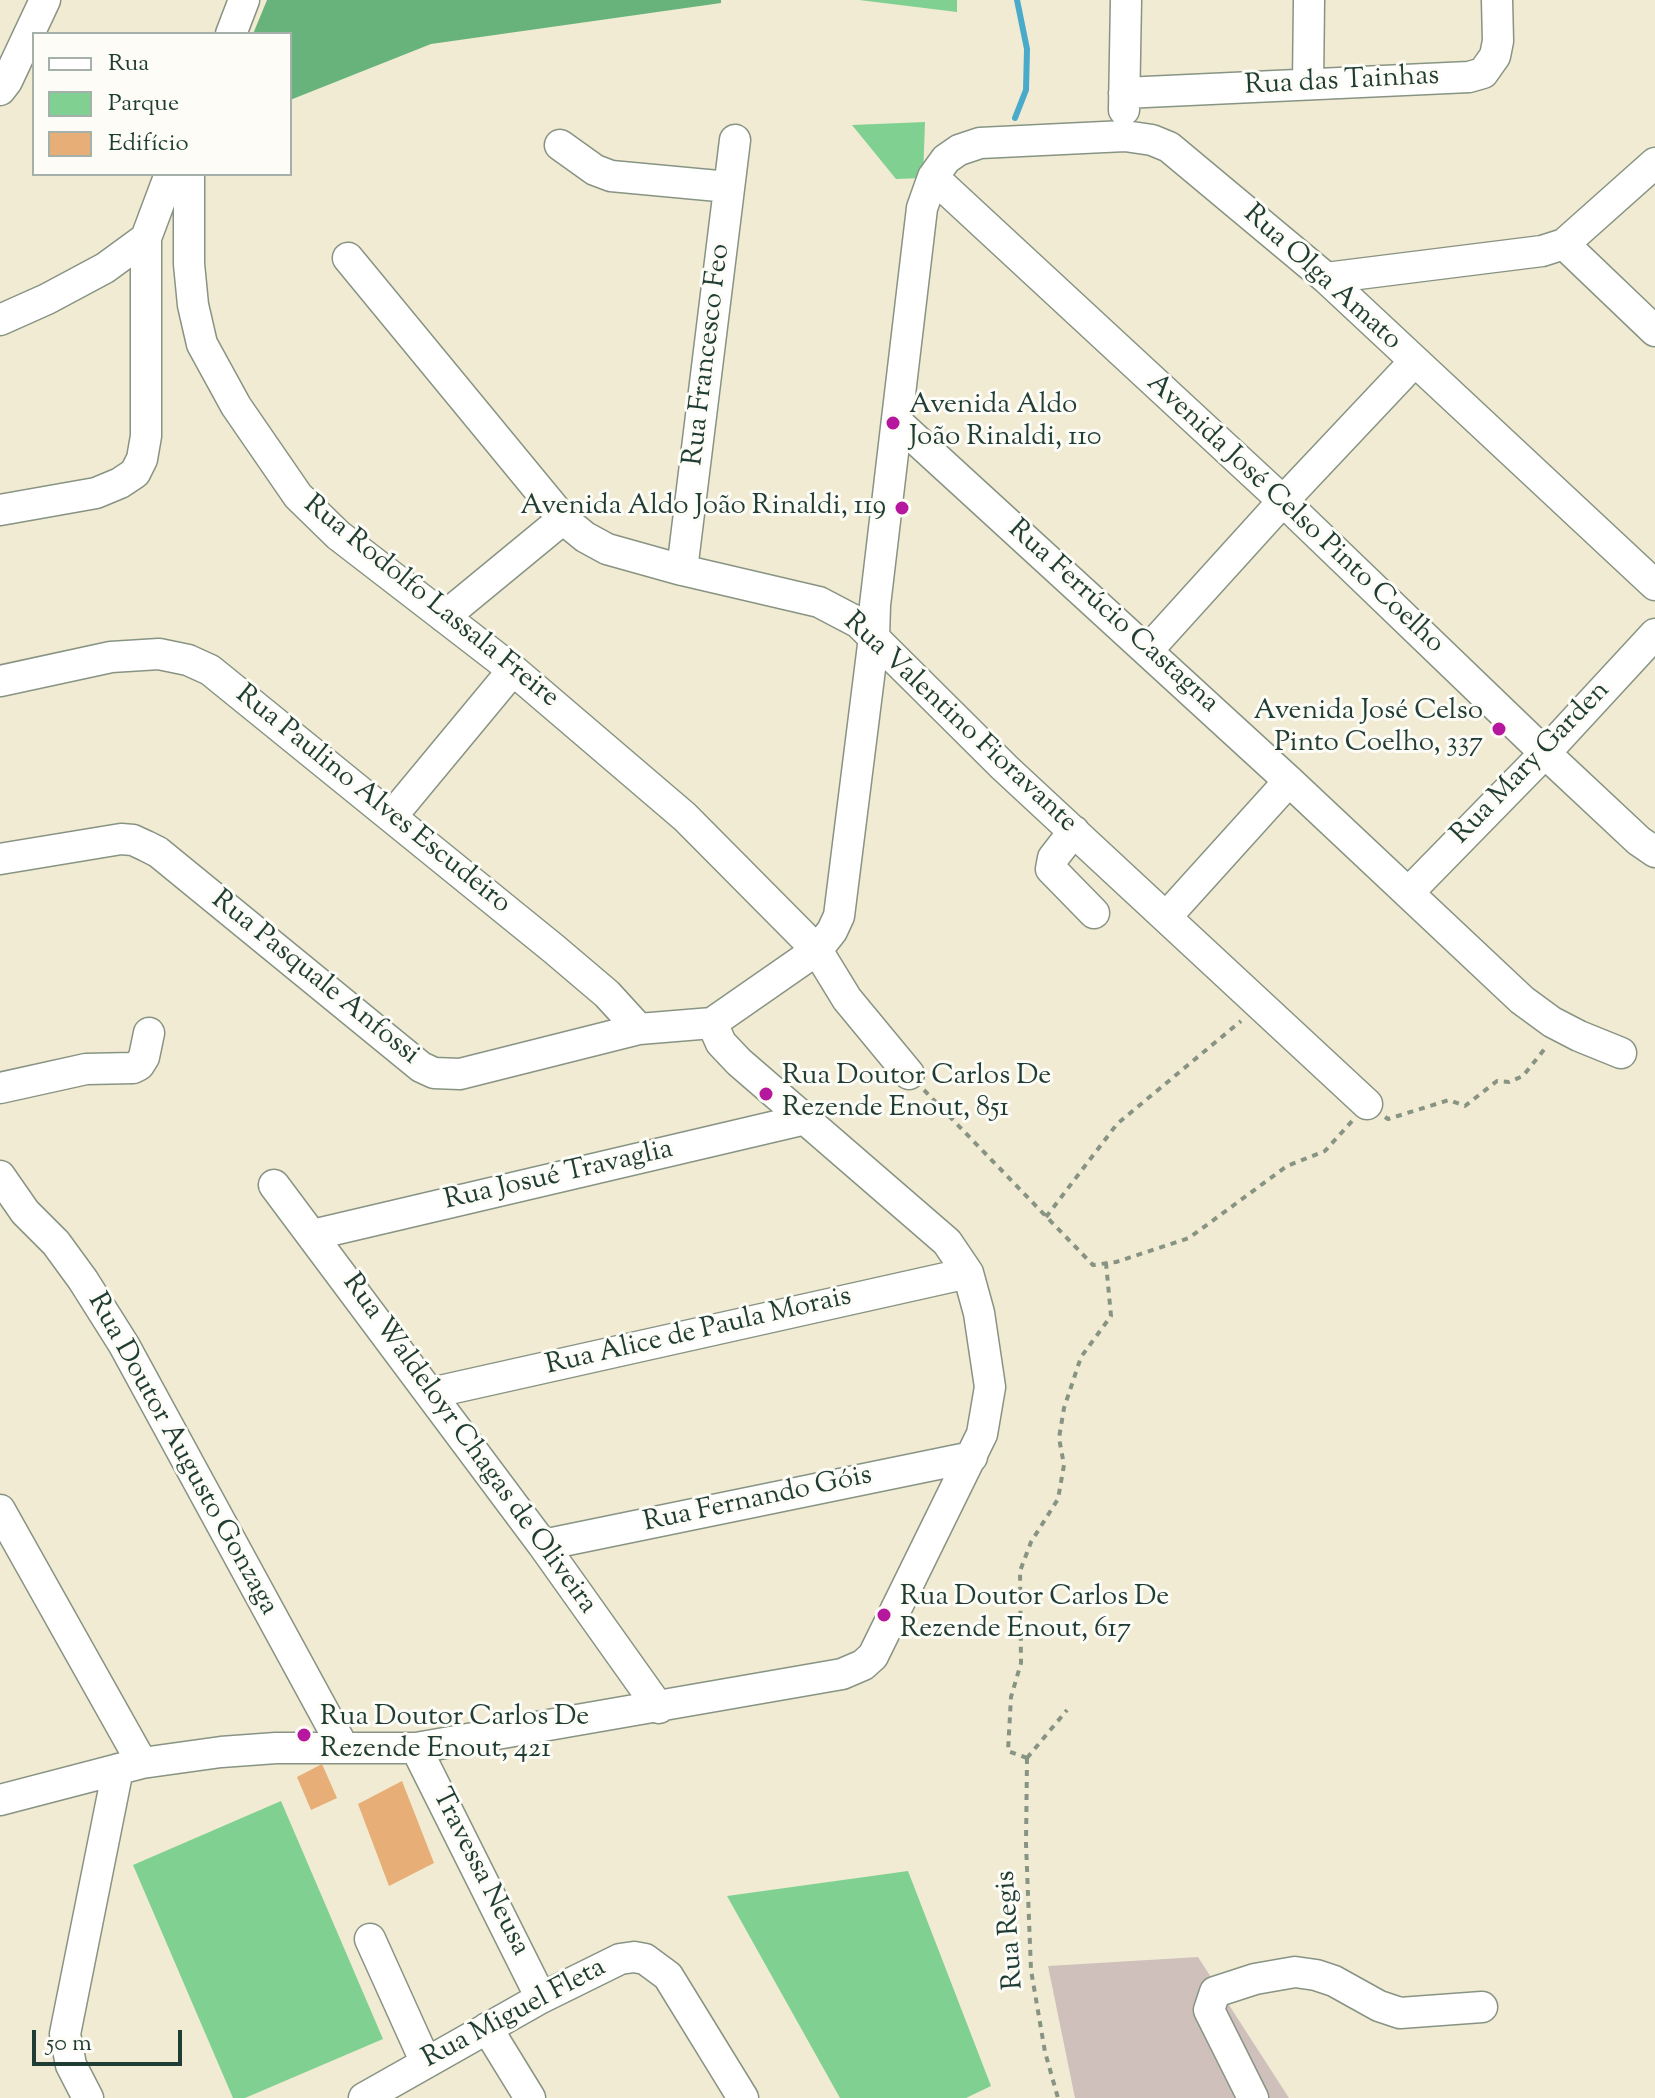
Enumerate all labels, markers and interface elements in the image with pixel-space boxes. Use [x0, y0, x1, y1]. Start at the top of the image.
legend [32, 32, 292, 176]
text: Rua [108, 47, 149, 81]
street label: Rua das Tainhas [1244, 61, 1440, 105]
text: Parque [108, 87, 179, 121]
text: Edifício [108, 127, 189, 161]
street label: Rua Olga Amato [1235, 199, 1407, 359]
street label: Rua Francesco Feo [679, 242, 739, 468]
street label: Avenida José Celso Pinto Coelho [1138, 368, 1450, 662]
place label: Avenida Aldo João Rinaldi, 110 [909, 390, 1102, 456]
marker: Avenida Aldo João Rinaldi, 110 [884, 414, 902, 432]
street label: Rua Rodolfo Lassala Freire [295, 490, 565, 716]
place label: Avenida Aldo João Rinaldi, 119 [520, 491, 886, 525]
marker: Avenida Aldo João Rinaldi, 119 [893, 499, 911, 517]
street label: Rua Ferrúcio Castagna [999, 514, 1225, 722]
street label: Rua Valentino Fioravante [835, 607, 1083, 841]
street label: Rua Mary Garden [1446, 675, 1618, 853]
street label: Rua Paulino Alves Escudeiro [227, 679, 517, 923]
place label: Avenida José Celso Pinto Coelho, 337 [1254, 696, 1483, 762]
marker: Avenida José Celso Pinto Coelho, 337 [1490, 720, 1508, 738]
street label: Rua Pasquale Anfossi [203, 885, 425, 1073]
place label: Rua Doutor Carlos De Rezende Enout, 851 [782, 1061, 1051, 1127]
marker: Rua Doutor Carlos De Rezende Enout, 851 [757, 1085, 775, 1103]
street label: Rua Josué Travaglia [441, 1134, 677, 1220]
street label: Rua Waldeloyr Chagas de Oliveira [333, 1268, 603, 1622]
street label: Rua Alice de Paula Morais [543, 1281, 855, 1385]
street label: Rua Doutor Augusto Gonzaga [78, 1288, 284, 1622]
street label: Rua Fernando Góis [641, 1460, 875, 1542]
place label: Rua Doutor Carlos De Rezende Enout, 617 [900, 1582, 1169, 1648]
marker: Rua Doutor Carlos De Rezende Enout, 617 [875, 1606, 893, 1624]
place label: Rua Doutor Carlos De Rezende Enout, 421 [320, 1702, 589, 1768]
marker: Rua Doutor Carlos De Rezende Enout, 421 [295, 1726, 313, 1744]
street label: Travessa Neusa [422, 1784, 536, 1962]
street label: Rua Regis [991, 1869, 1033, 1991]
street label: Rua Miguel Fleta [418, 1953, 612, 2077]
scale bar [36, 2014, 186, 2064]
text: 50 m [46, 2027, 92, 2061]

